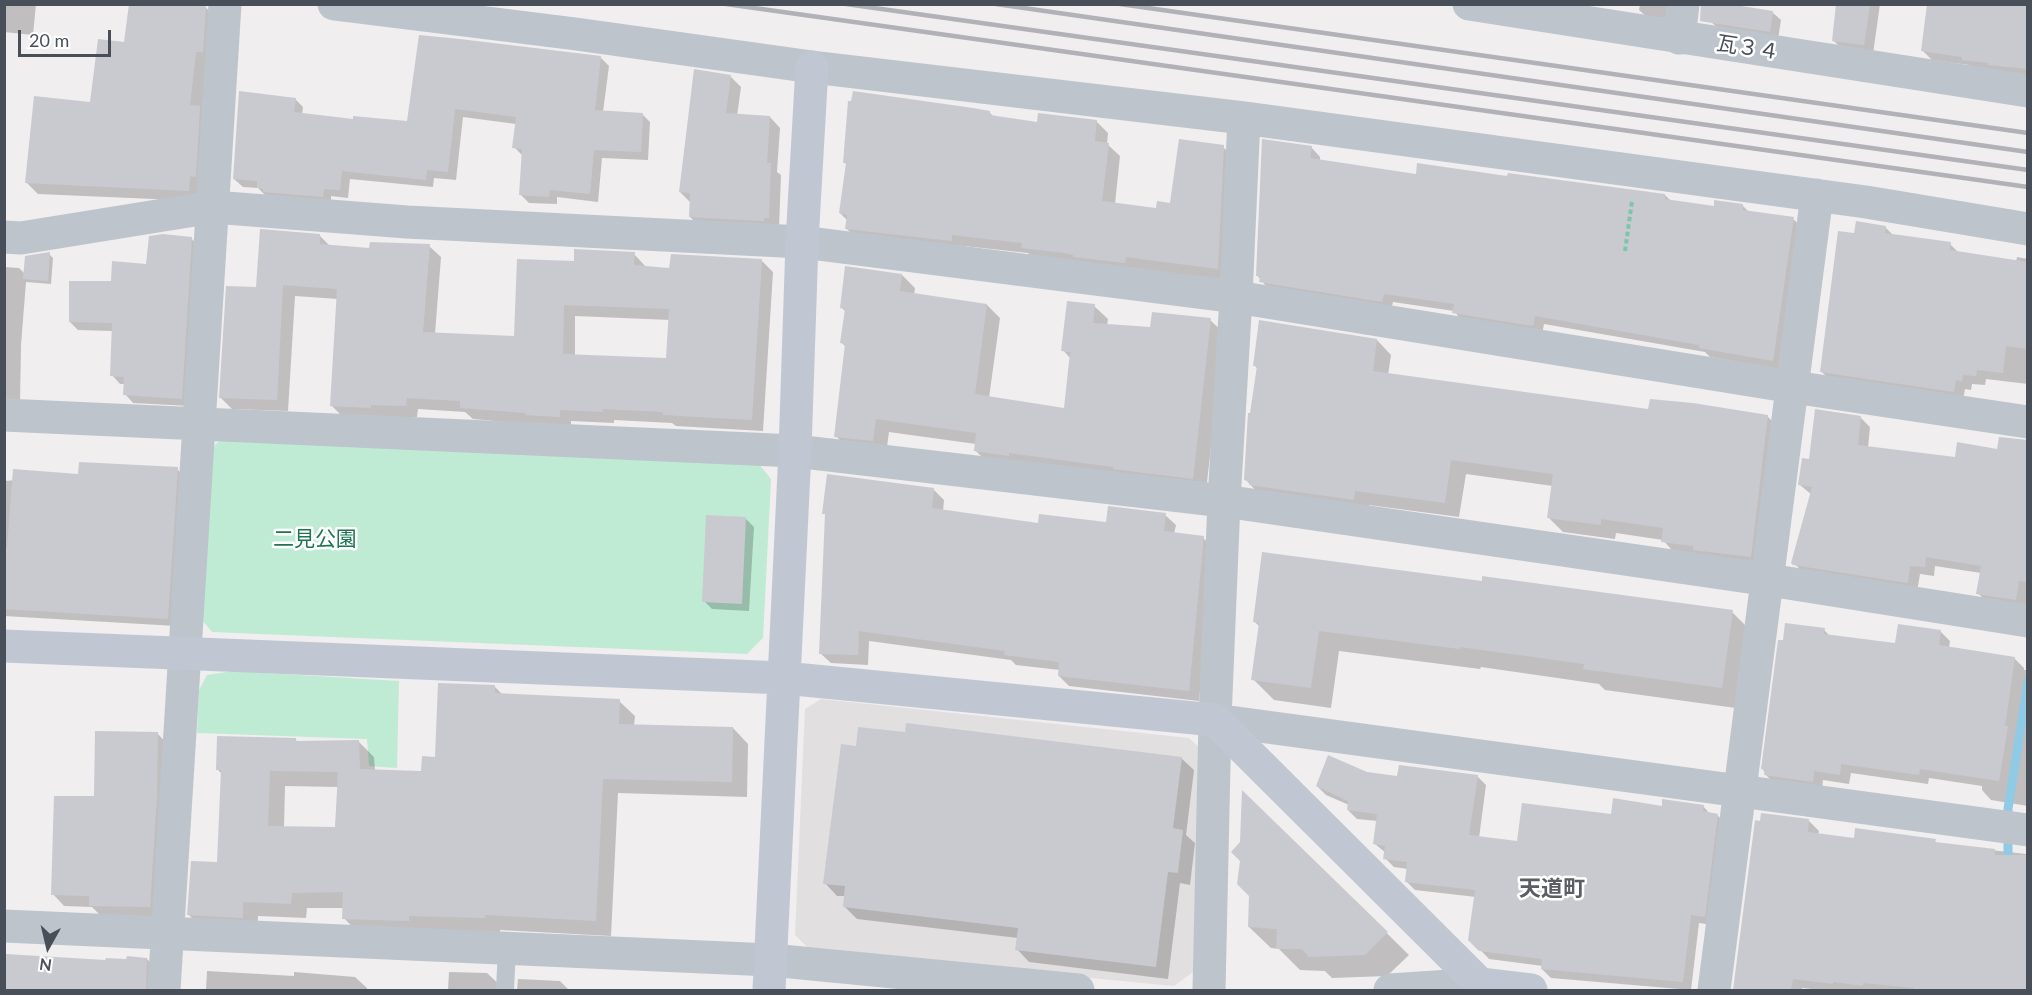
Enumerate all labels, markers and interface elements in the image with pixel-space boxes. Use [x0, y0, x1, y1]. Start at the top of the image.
scale bar [21, 18, 114, 56]
text: 20 m [29, 29, 69, 51]
street label: 瓦３４ [1715, 31, 1781, 65]
park label: 二見公園 [273, 526, 357, 552]
district label: 天道町 [1519, 876, 1585, 902]
north arrow [18, 917, 78, 977]
text: N [38, 955, 53, 976]

